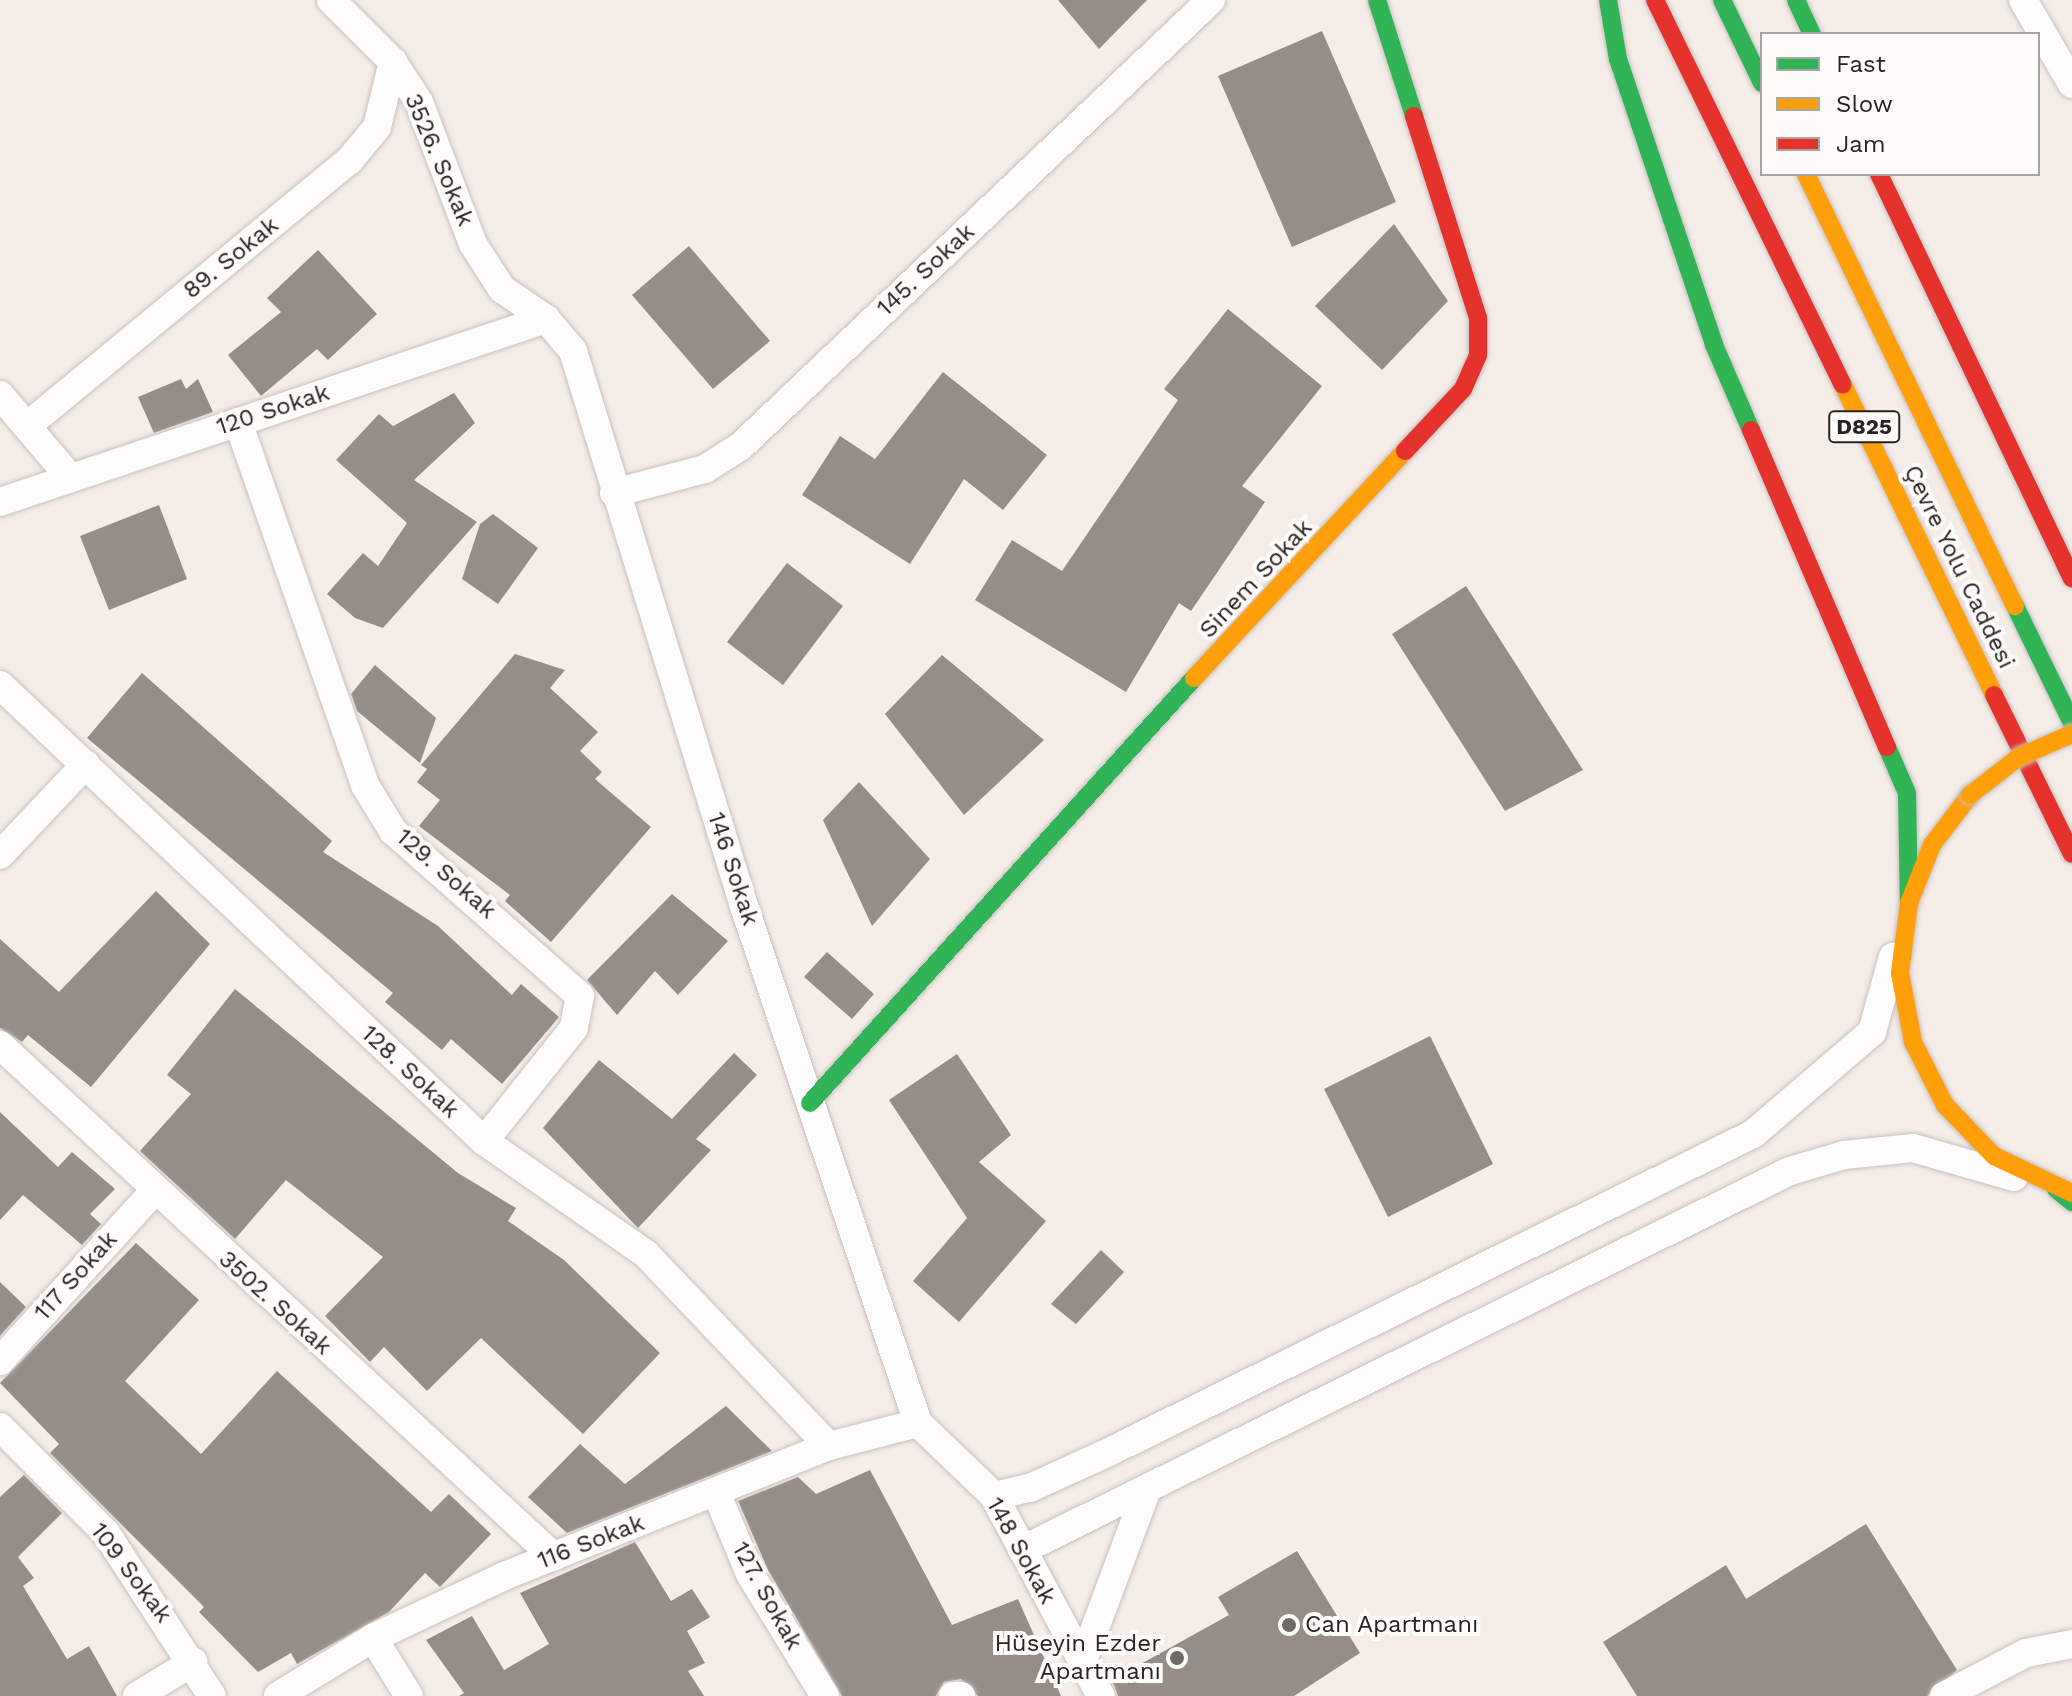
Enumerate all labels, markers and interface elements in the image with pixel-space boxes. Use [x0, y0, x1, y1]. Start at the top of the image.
legend [1760, 32, 2040, 176]
text: Fast [1836, 50, 1886, 78]
street label: 3526. Sokak [398, 89, 480, 231]
text: Slow [1836, 90, 1893, 118]
text: Jam [1836, 130, 1886, 158]
street label: 89. Sokak [178, 211, 284, 305]
street label: 145. Sokak [871, 218, 981, 322]
street label: 120 Sokak [213, 378, 333, 442]
road number: D825 [1828, 409, 1900, 445]
street label: Çevre Yolu Caddesi [1897, 460, 2021, 674]
street label: Sinem Sokak [1194, 514, 1318, 644]
street label: 146 Sokak [701, 809, 765, 929]
street label: 129. Sokak [390, 823, 502, 925]
street label: 128. Sokak [355, 1020, 465, 1124]
street label: 117 Sokak [28, 1225, 124, 1327]
street label: 3502. Sokak [213, 1245, 337, 1361]
street label: 148 Sokak [980, 1493, 1062, 1609]
street label: 116 Sokak [534, 1509, 648, 1575]
street label: 109 Sokak [84, 1517, 178, 1629]
street label: 127. Sokak [726, 1537, 808, 1655]
place label: Can Apartmanı [1305, 1611, 1479, 1639]
marker: Can Apartmanı [1280, 1616, 1298, 1634]
place label: Hüseyin Ezder Apartmanı [994, 1630, 1161, 1686]
marker: Hüseyin Ezder Apartmanı [1168, 1649, 1186, 1667]

